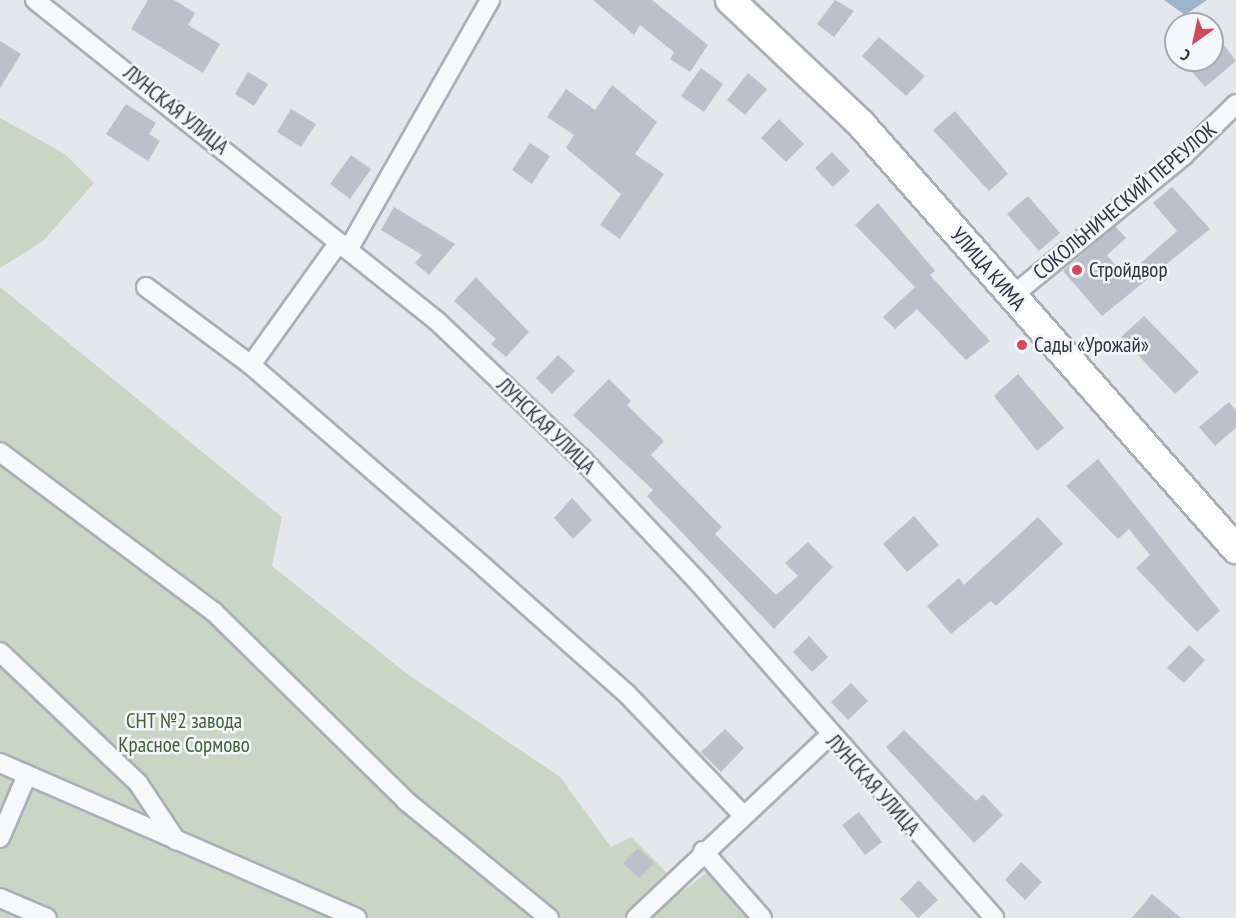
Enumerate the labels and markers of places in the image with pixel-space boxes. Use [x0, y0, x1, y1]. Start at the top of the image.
place label: Стройдвор [1089, 257, 1168, 283]
marker: Стройдвор [1070, 263, 1084, 277]
place label: Сады «Урожай» [1034, 332, 1149, 358]
marker: Сады «Урожай» [1015, 338, 1029, 352]

